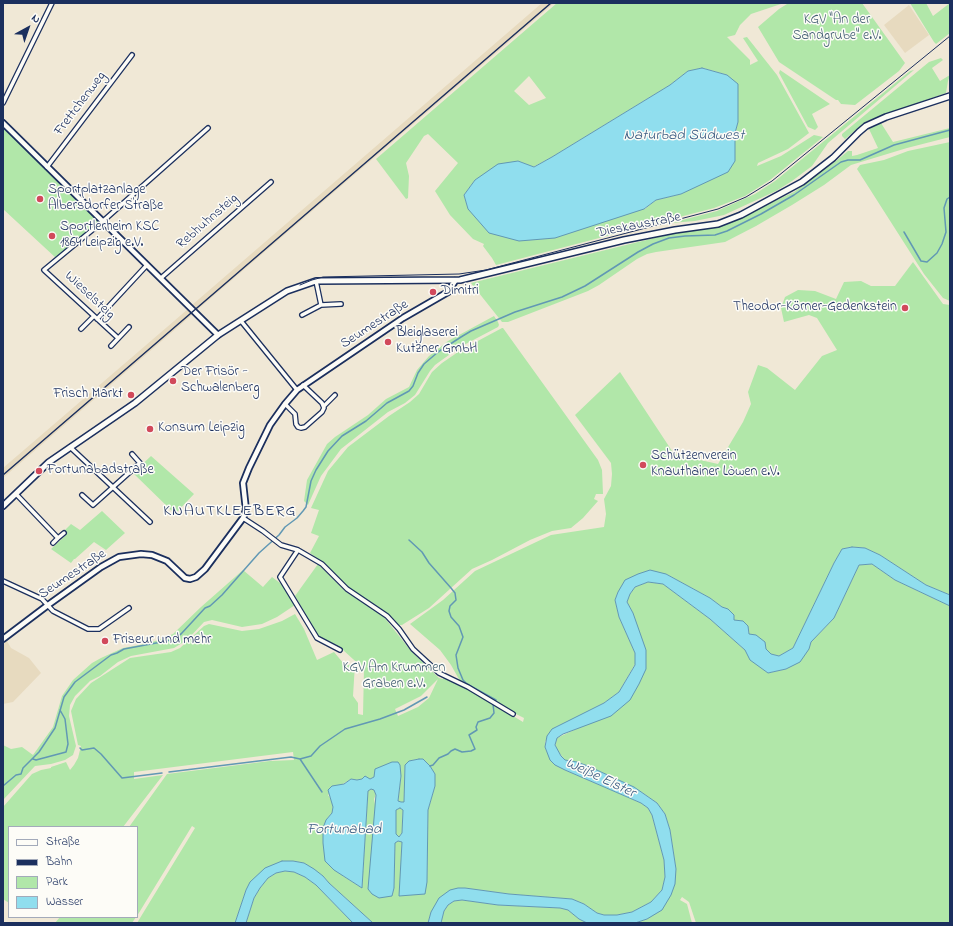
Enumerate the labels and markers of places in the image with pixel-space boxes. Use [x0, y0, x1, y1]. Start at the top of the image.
place label: Sportplatzanlage Albersdorfer Straße [48, 183, 163, 216]
marker: Sportplatzanlage Albersdorfer Straße [35, 194, 45, 204]
place label: Sportlerheim KSC 1864 Leipzig e.V. [60, 220, 159, 252]
marker: Sportlerheim KSC 1864 Leipzig e.V. [47, 231, 57, 241]
place label: Dimitri [441, 284, 479, 300]
marker: Dimitri [428, 287, 438, 297]
place label: Theodor-Körner-Gedenkstein [733, 300, 897, 316]
marker: Theodor-Körner-Gedenkstein [900, 303, 910, 313]
place label: Bleiglaserei Kutzner GmbH [396, 326, 478, 358]
marker: Bleiglaserei Kutzner GmbH [383, 337, 393, 347]
place label: Der Frisör - Schwalenberg [181, 365, 259, 398]
marker: Der Frisör - Schwalenberg [168, 376, 178, 386]
place label: Frisch Markt [53, 387, 123, 403]
marker: Frisch Markt [126, 390, 136, 400]
place label: Konsum Leipzig [158, 421, 245, 437]
marker: Konsum Leipzig [145, 424, 155, 434]
place label: Schützenverein Knauthainer Lòwen e.V. [651, 449, 780, 482]
marker: Schützenverein Knauthainer Lòwen e.V. [638, 460, 648, 470]
place label: Fortunabadstraße [47, 463, 154, 479]
marker: Fortunabadstraße [34, 466, 44, 476]
place label: Friseur und mehr [113, 633, 211, 649]
marker: Friseur und mehr [100, 636, 110, 646]

